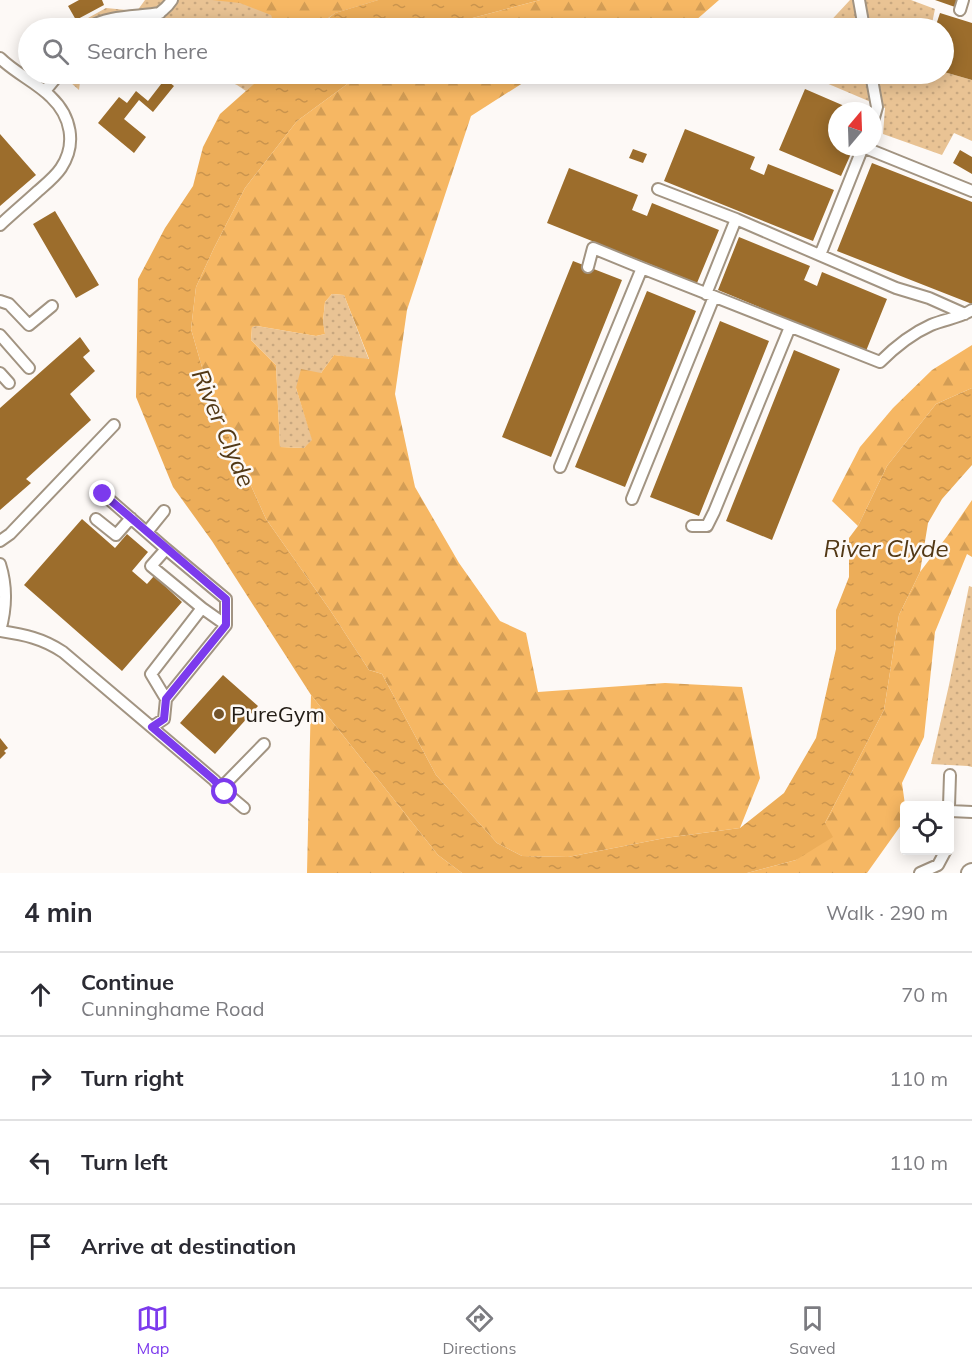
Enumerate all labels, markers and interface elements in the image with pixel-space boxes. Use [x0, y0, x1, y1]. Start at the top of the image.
search box [18, 18, 954, 84]
icon: search [39, 35, 72, 68]
text: Search here [87, 37, 208, 65]
north arrow [828, 102, 882, 156]
water label: River Clyde [186, 364, 262, 491]
route end [89, 480, 115, 506]
water label: River Clyde [823, 533, 949, 563]
place label: PureGym [231, 700, 325, 728]
marker: PureGym [212, 707, 226, 721]
route start [211, 778, 237, 804]
map controls [900, 801, 954, 855]
button: locate [900, 801, 954, 855]
text: 4 min [24, 896, 93, 929]
text: Walk · 290 m [826, 900, 948, 925]
text: Continue [81, 968, 174, 996]
icon: ahead [24, 978, 57, 1011]
text: 70 m [901, 982, 948, 1007]
text: Cunninghame Road [81, 996, 264, 1021]
icon: right [24, 1062, 57, 1095]
text: Turn right [81, 1064, 184, 1092]
text: 110 m [889, 1066, 948, 1091]
icon: left [24, 1146, 57, 1179]
text: Turn left [81, 1148, 168, 1176]
text: 110 m [889, 1150, 948, 1175]
icon: arrive [24, 1230, 57, 1263]
text: Arrive at destination [81, 1232, 296, 1260]
tab: Map [136, 1302, 169, 1358]
tab: Directions [442, 1302, 516, 1358]
tab: Saved [789, 1302, 836, 1358]

